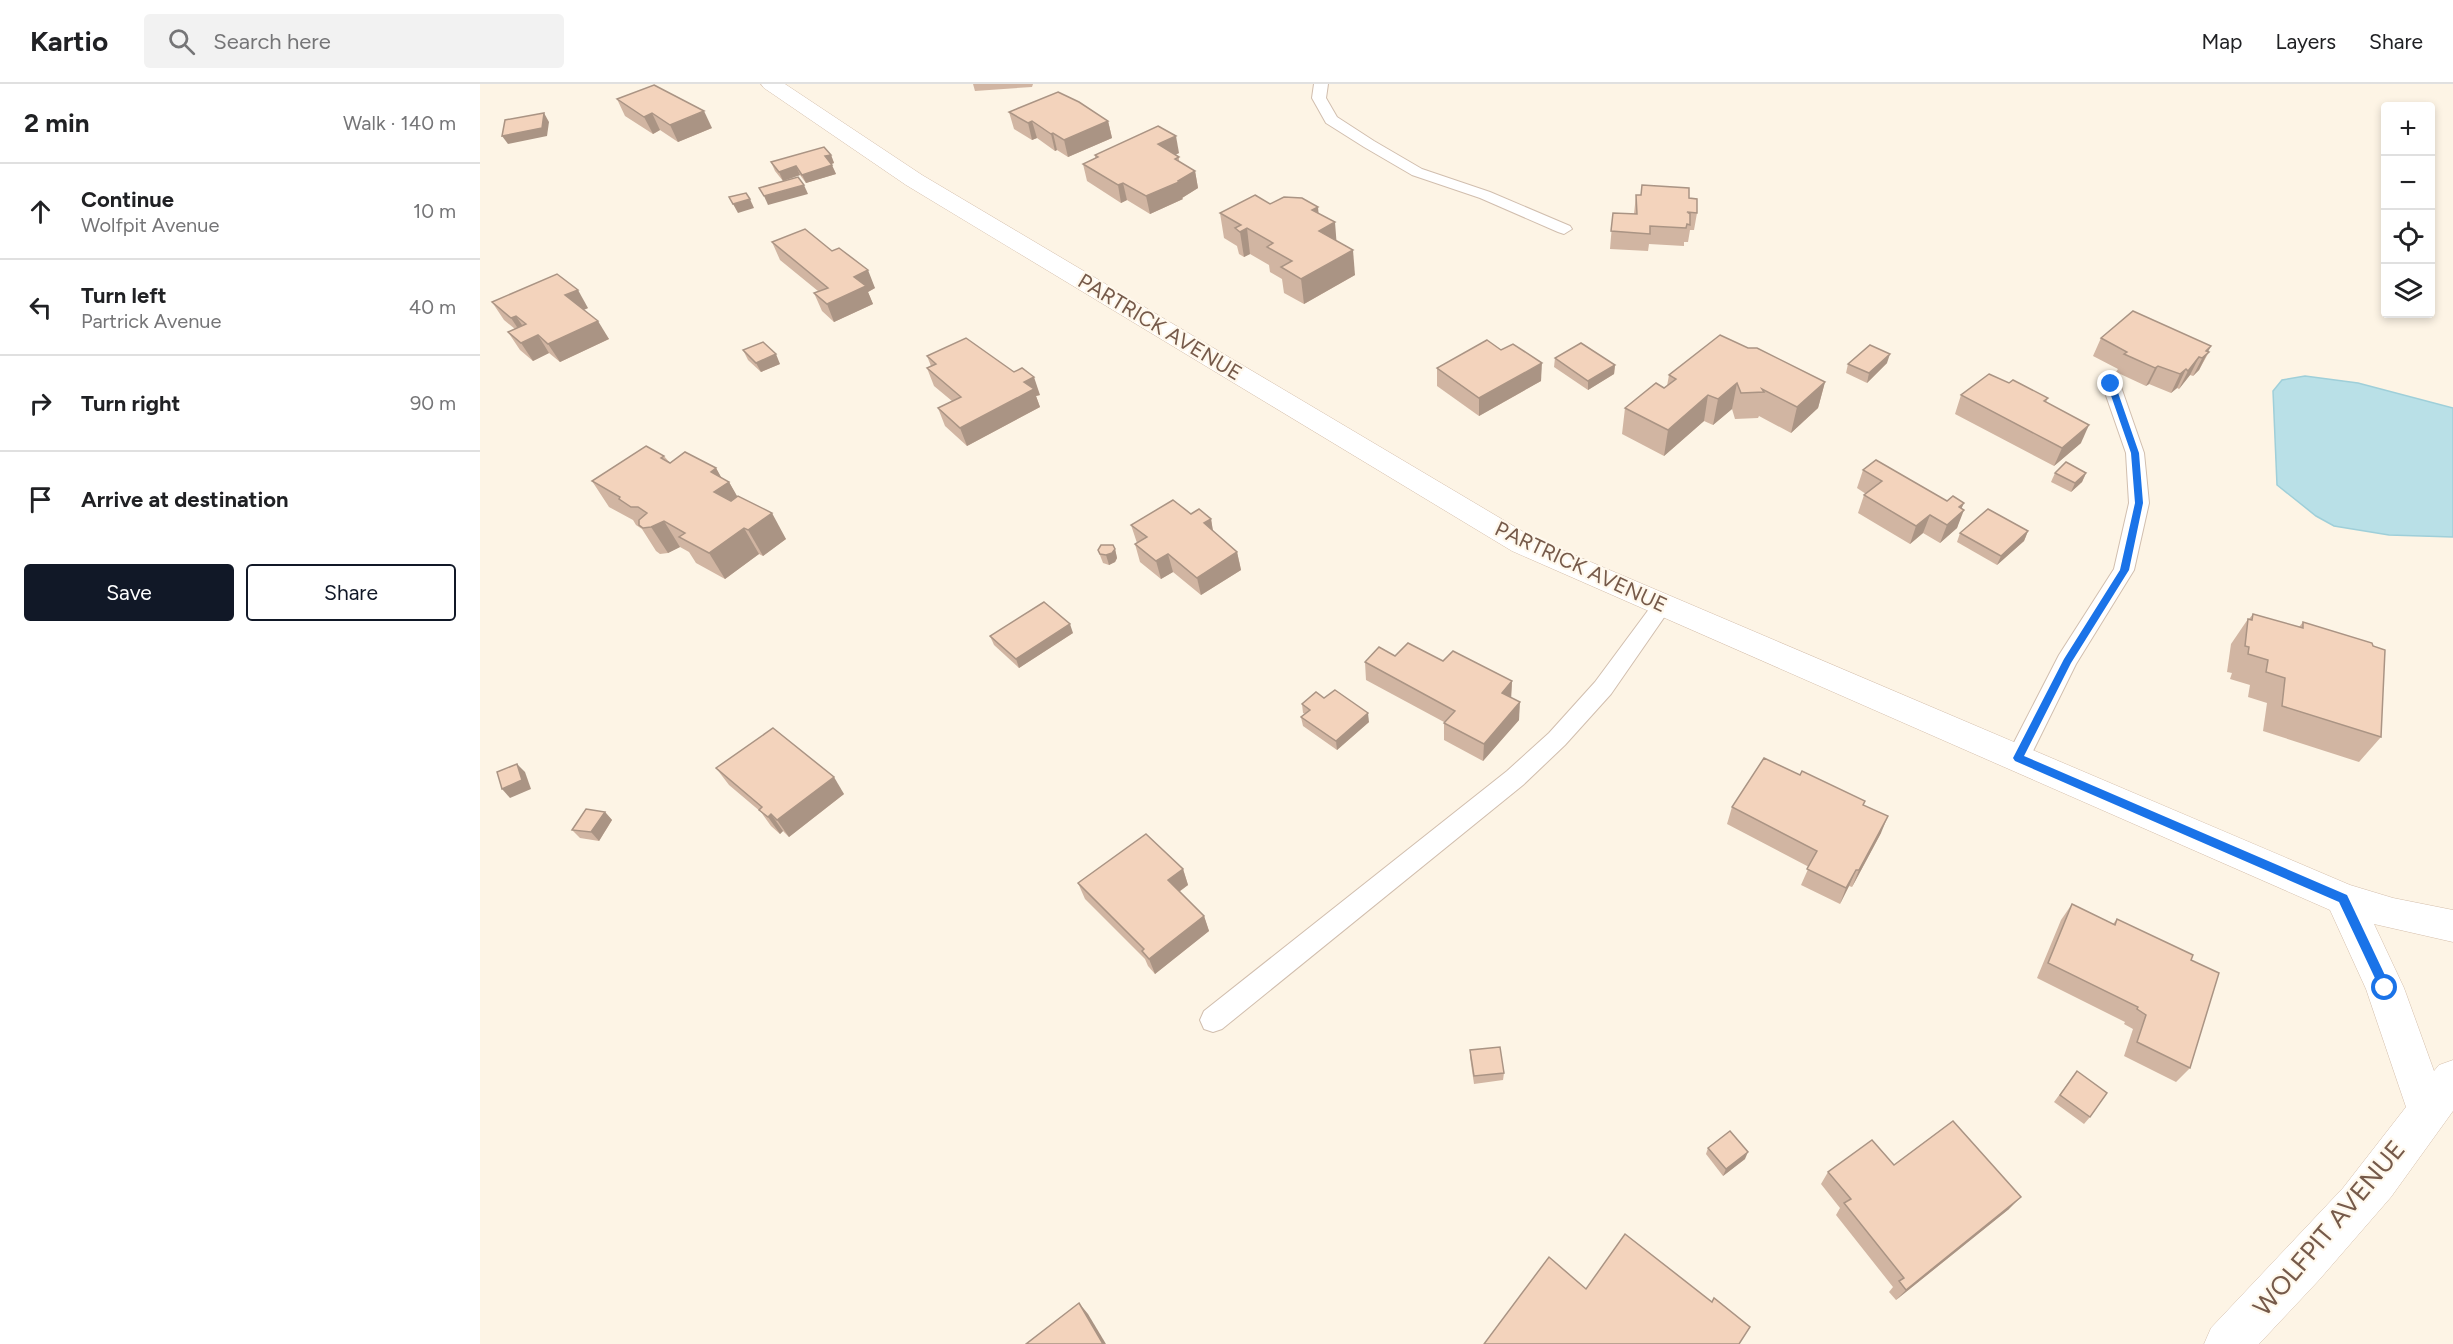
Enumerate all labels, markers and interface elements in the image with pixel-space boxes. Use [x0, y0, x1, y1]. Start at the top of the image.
search box [144, 14, 564, 68]
text: Kartio [30, 24, 108, 58]
icon: search [165, 25, 198, 58]
text: Search here [213, 28, 331, 55]
text: Map [2202, 29, 2242, 54]
text: Layers [2275, 29, 2336, 54]
text: Share [2369, 29, 2423, 54]
map controls [2381, 102, 2435, 318]
button: + [2381, 102, 2435, 156]
text: 2 min [24, 107, 90, 139]
text: Walk · 140 m [343, 111, 456, 135]
button: − [2381, 156, 2435, 210]
text: Continue [81, 186, 174, 213]
icon: ahead [24, 195, 57, 228]
text: 10 m [413, 199, 456, 223]
button: locate [2381, 210, 2435, 264]
text: Wolfpit Avenue [81, 213, 219, 237]
button: layers [2381, 264, 2435, 318]
street label: PARTRICK AVENUE [1074, 268, 1247, 385]
text: Turn left [81, 282, 167, 309]
icon: left [24, 291, 57, 324]
text: 40 m [409, 295, 456, 319]
text: Partrick Avenue [81, 309, 221, 333]
route end [2097, 370, 2123, 396]
icon: right [24, 387, 57, 420]
text: Turn right [81, 390, 180, 417]
text: 90 m [410, 391, 456, 415]
icon: arrive [24, 483, 57, 516]
text: Arrive at destination [81, 486, 289, 513]
street label: PARTRICK AVENUE [1491, 516, 1671, 617]
button: Save [24, 564, 234, 621]
button: Share [246, 564, 456, 621]
route start [2371, 974, 2397, 1000]
street label: WOLFPIT AVENUE [2246, 1134, 2412, 1322]

